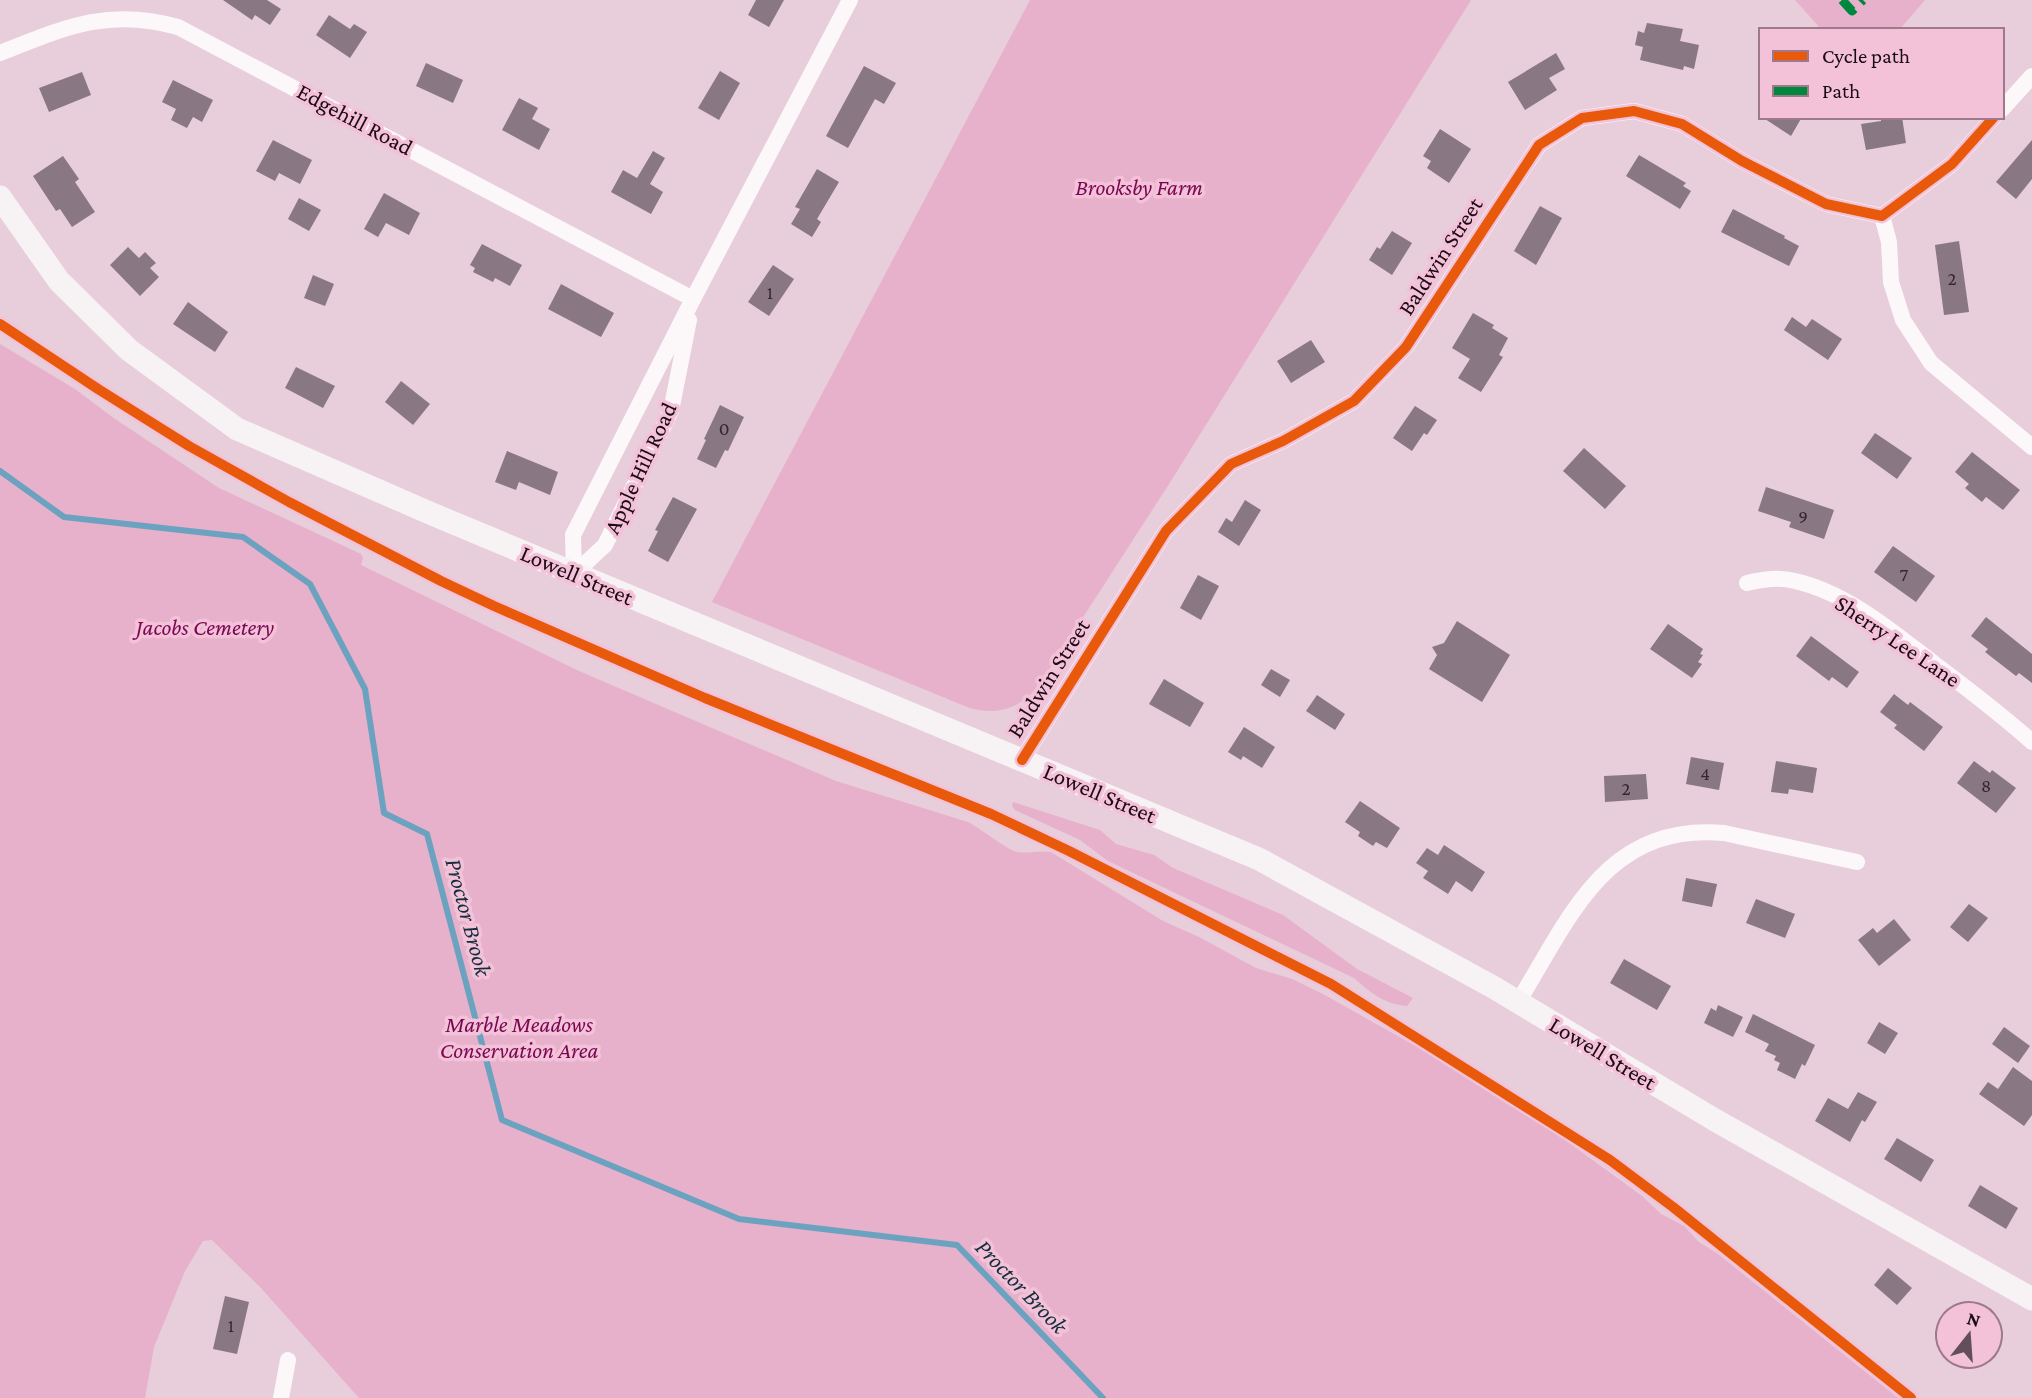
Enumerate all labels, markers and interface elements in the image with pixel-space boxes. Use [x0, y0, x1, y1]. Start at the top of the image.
legend [1759, 28, 2004, 119]
text: Cycle path [1822, 44, 1910, 68]
street label: Edgehill Road [293, 78, 417, 160]
text: Path [1822, 79, 1860, 103]
park label: Brooksby Farm [1075, 174, 1203, 200]
street label: Baldwin Street [1392, 192, 1488, 320]
house number: 2 [1947, 268, 1957, 289]
house number: 1 [767, 282, 773, 303]
street label: Apple Hill Road [598, 398, 682, 538]
house number: 0 [719, 418, 729, 439]
house number: 9 [1798, 506, 1808, 527]
street label: Lowell Street [517, 540, 638, 611]
house number: 7 [1900, 564, 1909, 585]
street label: Sherry Lee Lane [1831, 590, 1965, 692]
park label: Jacobs Cemetery [132, 614, 275, 640]
street label: Baldwin Street [1001, 614, 1095, 742]
street label: Lowell Street [1040, 758, 1161, 829]
house number: 4 [1700, 763, 1710, 784]
house number: 8 [1981, 775, 1991, 796]
house number: 2 [1621, 778, 1631, 799]
water label: Proctor Brook [440, 855, 498, 980]
park label: Marble Meadows Conservation Area [440, 1011, 598, 1063]
street label: Lowell Street [1545, 1011, 1661, 1095]
water label: Proctor Brook [970, 1233, 1075, 1340]
north arrow [1934, 1300, 2004, 1370]
text: N [1965, 1307, 1983, 1331]
house number: 1 [228, 1315, 234, 1336]

